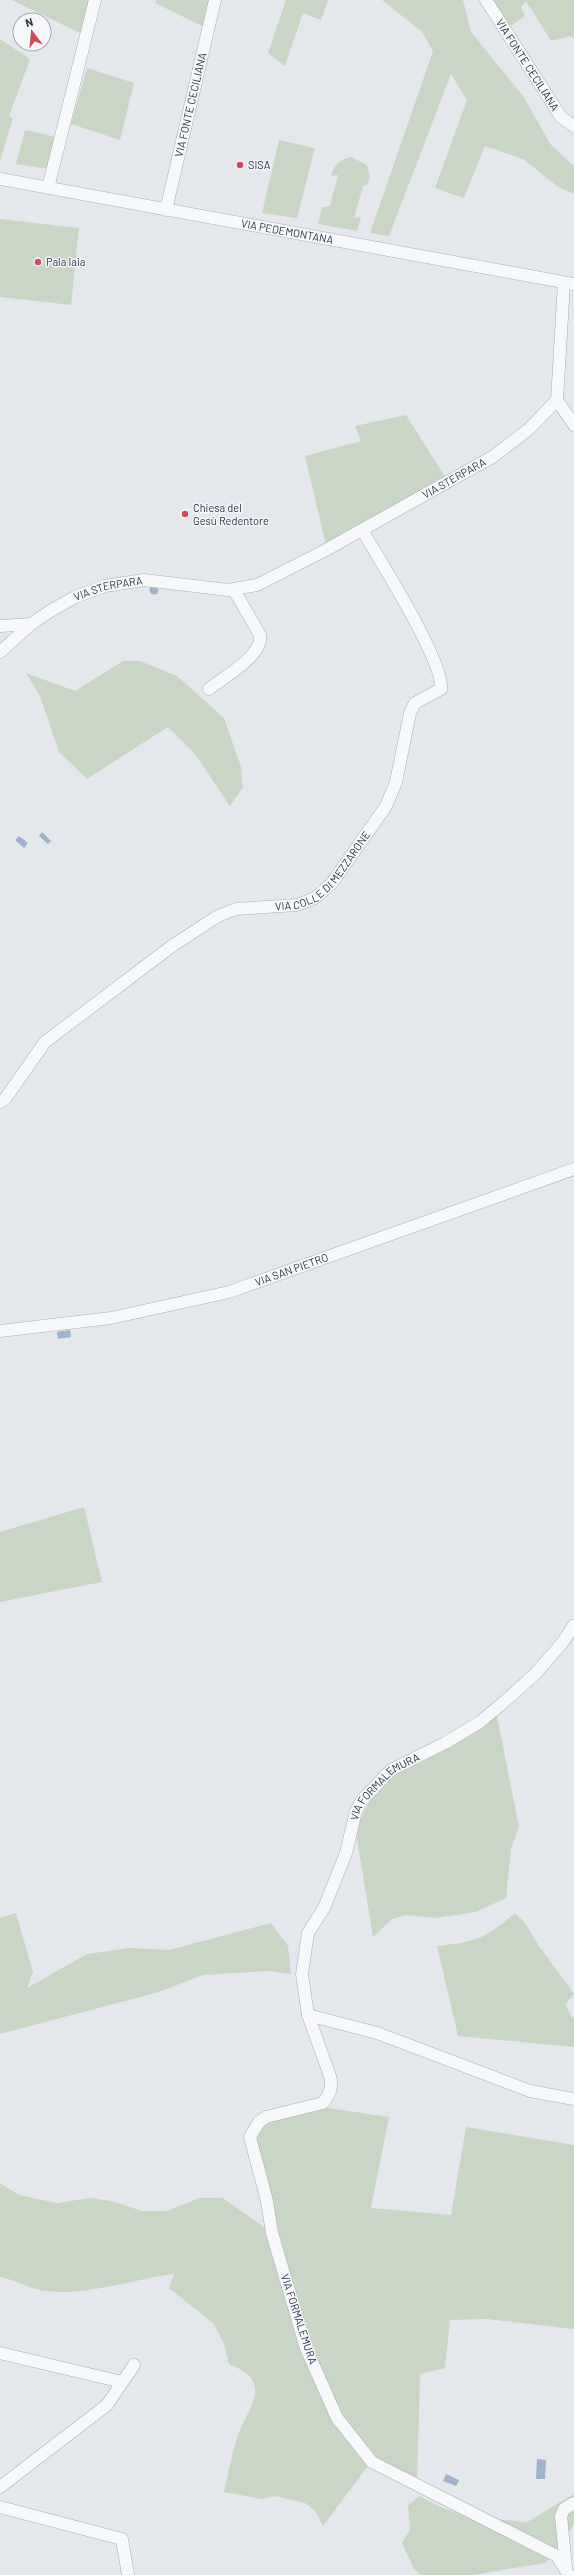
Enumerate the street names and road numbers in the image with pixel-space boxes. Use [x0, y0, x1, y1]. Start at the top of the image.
street label: VIA FONTE CECILIANA [494, 16, 562, 113]
street label: VIA FONTE CECILIANA [172, 51, 209, 158]
street label: VIA PEDEMONTANA [240, 216, 335, 246]
street label: VIA STERPARA [420, 455, 488, 501]
street label: VIA STERPARA [72, 573, 144, 603]
street label: VIA COLLE DI MEZZARONE [275, 828, 373, 912]
street label: VIA SAN PIETRO [253, 1250, 330, 1288]
street label: VIA FORMALEMURA [347, 1750, 422, 1821]
street label: VIA FORMALEMURA [279, 2272, 320, 2366]

